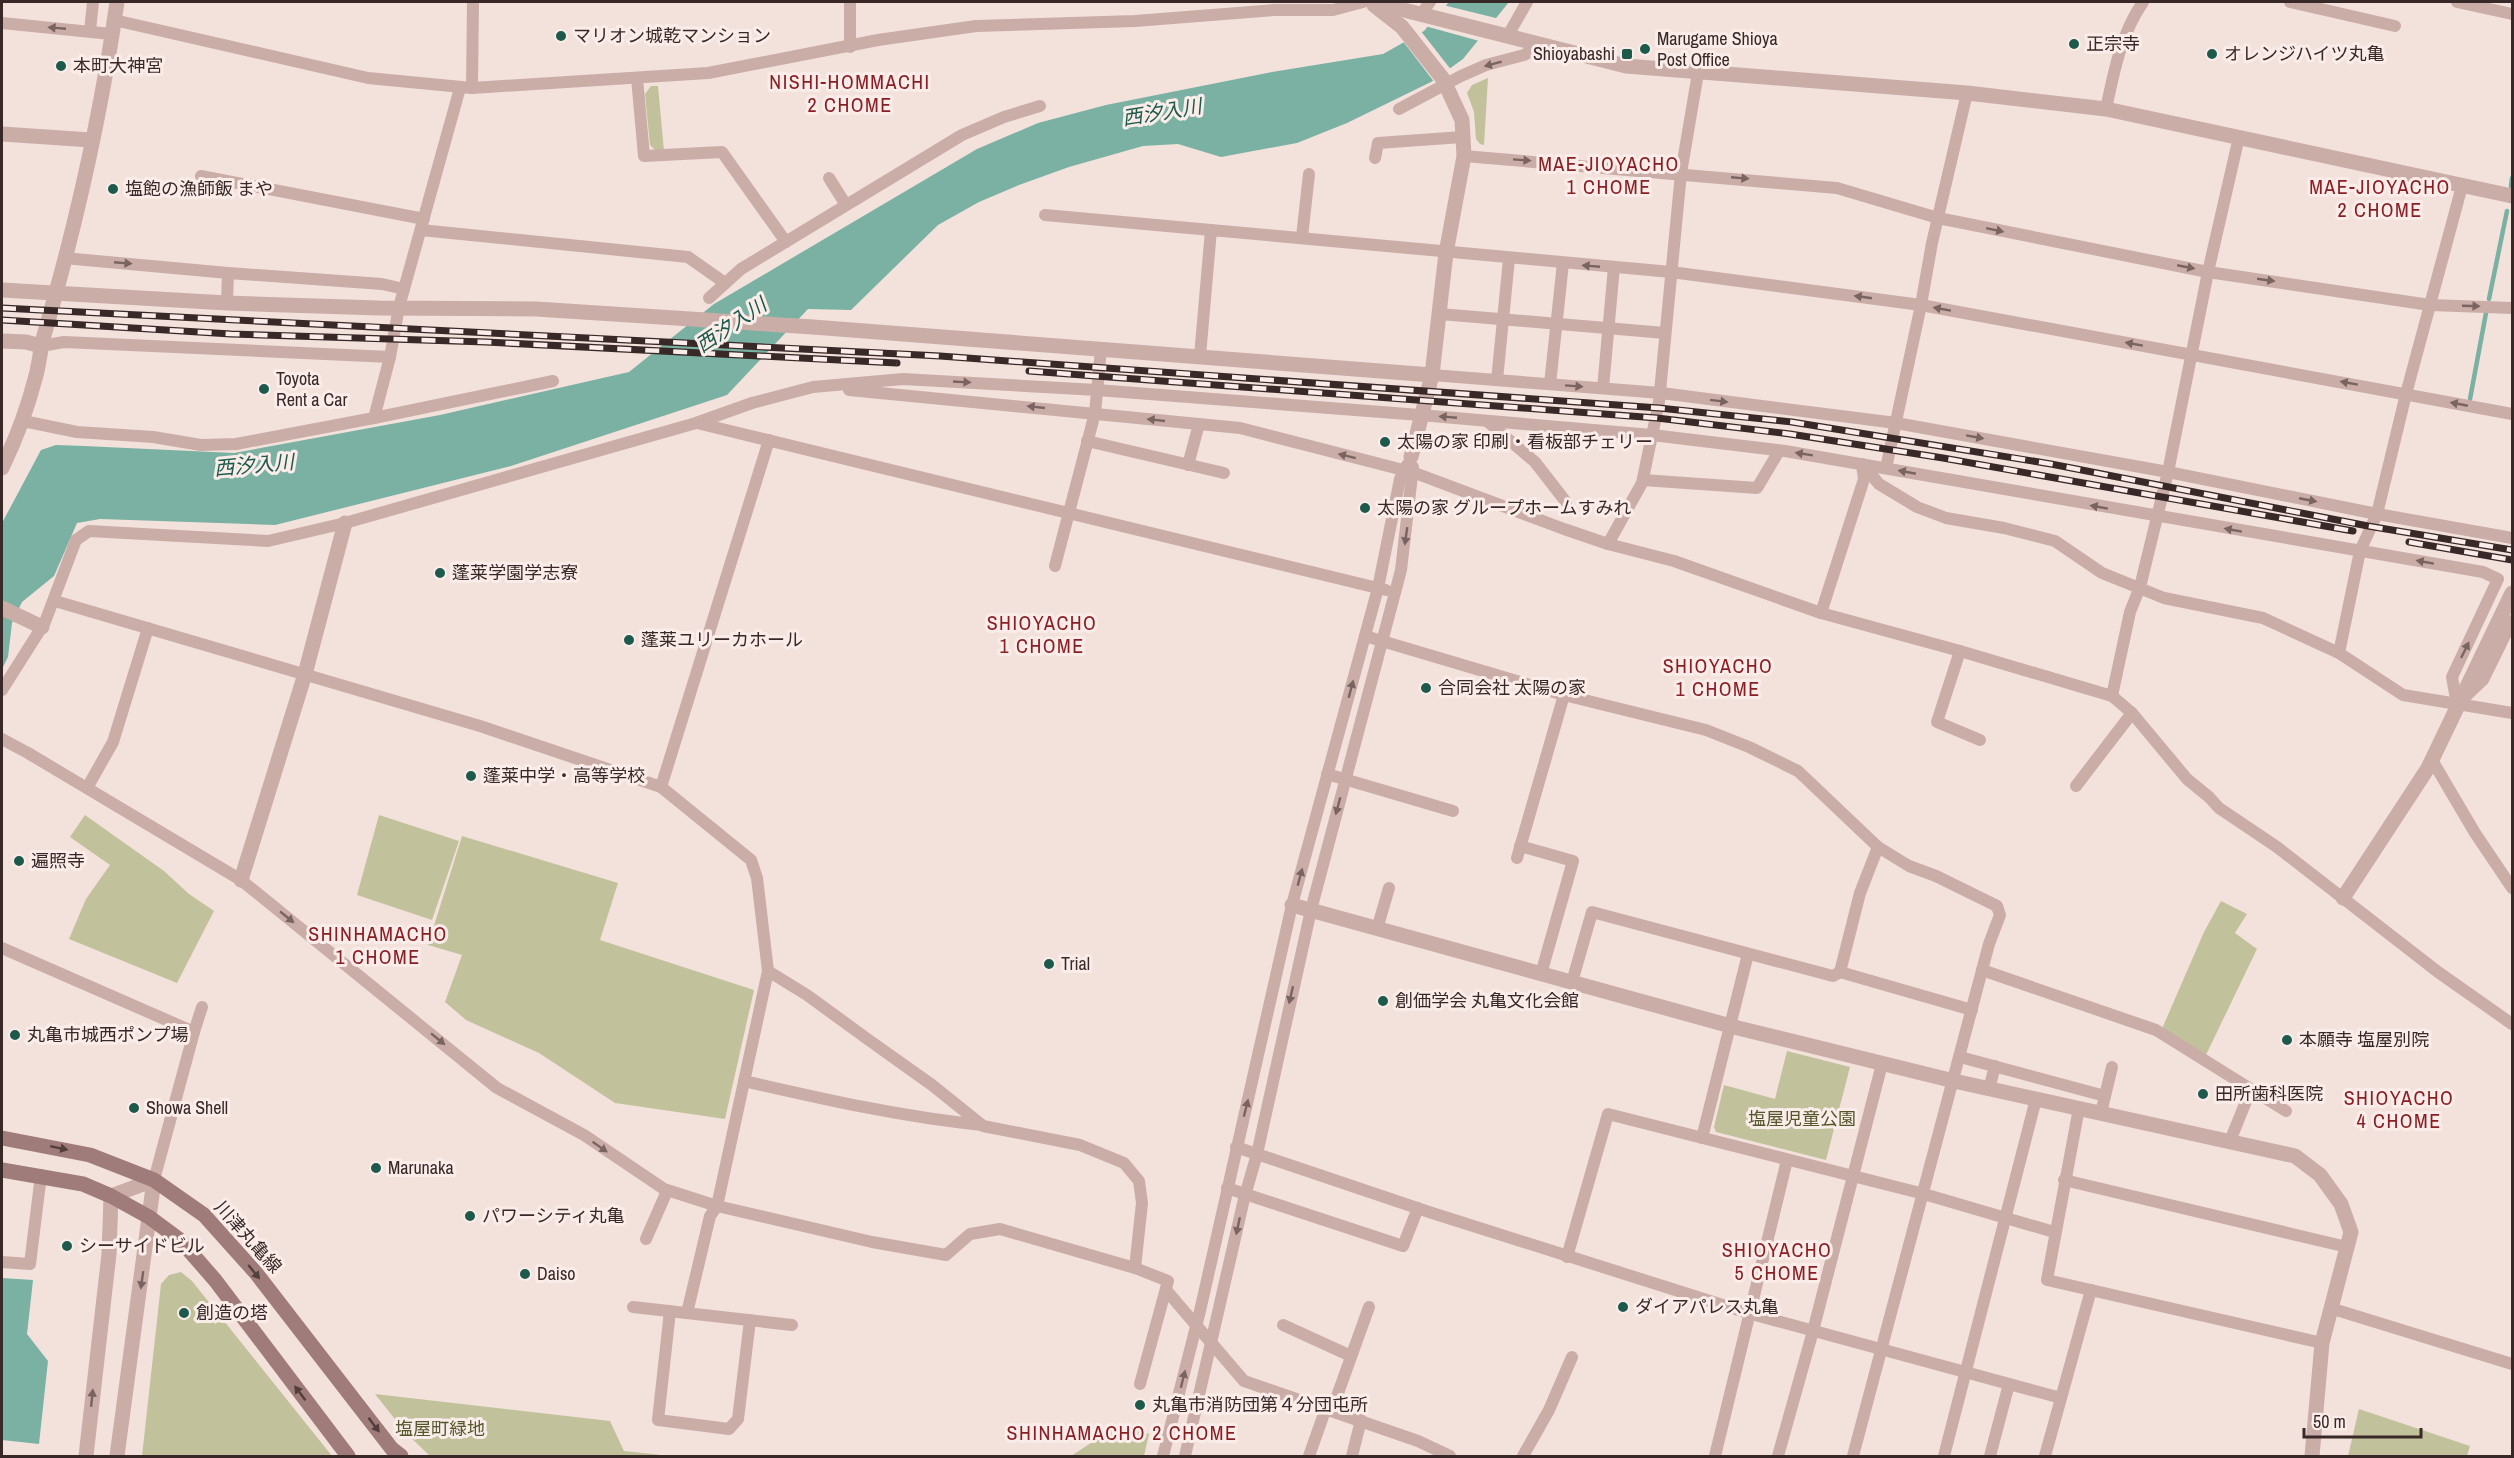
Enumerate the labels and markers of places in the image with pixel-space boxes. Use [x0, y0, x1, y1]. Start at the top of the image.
place label: マリオン城乾マンション [573, 23, 771, 48]
place label: Marugame Shioya Post Office [1657, 26, 1778, 72]
marker: マリオン城乾マンション [554, 29, 568, 43]
place label: 正宗寺 [2086, 31, 2140, 56]
marker: 正宗寺 [2067, 37, 2081, 51]
place label: Shioyabashi [1533, 41, 1615, 66]
place label: オレンジハイツ丸亀 [2224, 41, 2385, 66]
marker: Marugame Shioya Post Office [1638, 42, 1652, 56]
marker: Shioyabashi [1620, 47, 1634, 61]
marker: オレンジハイツ丸亀 [2205, 47, 2219, 61]
place label: 本町大神宮 [73, 53, 163, 78]
marker: 本町大神宮 [54, 59, 68, 73]
place label: 塩飽の漁師飯 まや [125, 176, 273, 201]
marker: 塩飽の漁師飯 まや [106, 182, 120, 196]
place label: Toyota Rent a Car [276, 366, 347, 412]
marker: Toyota Rent a Car [257, 382, 271, 396]
place label: 太陽の家 印刷・看板部チェリー [1397, 429, 1653, 454]
marker: 太陽の家 印刷・看板部チェリー [1378, 435, 1392, 449]
place label: 太陽の家 グループホームすみれ [1377, 495, 1631, 520]
marker: 太陽の家 グループホームすみれ [1358, 501, 1372, 515]
place label: 蓬莱学園学志寮 [452, 560, 578, 585]
marker: 蓬莱学園学志寮 [433, 566, 447, 580]
place label: 蓬莱ユリーカホール [641, 627, 803, 652]
marker: 蓬莱ユリーカホール [622, 633, 636, 647]
place label: 合同会社 太陽の家 [1438, 675, 1586, 700]
marker: 合同会社 太陽の家 [1419, 681, 1433, 695]
place label: 蓬莱中学・高等学校 [483, 763, 645, 788]
marker: 蓬莱中学・高等学校 [464, 769, 478, 783]
place label: 遍照寺 [31, 848, 85, 873]
marker: 遍照寺 [12, 854, 26, 868]
place label: Trial [1061, 951, 1090, 976]
marker: Trial [1042, 957, 1056, 971]
place label: 創価学会 丸亀文化会館 [1395, 988, 1579, 1013]
marker: 創価学会 丸亀文化会館 [1376, 994, 1390, 1008]
place label: 丸亀市城西ポンプ場 [27, 1022, 188, 1047]
place label: 本願寺 塩屋別院 [2299, 1027, 2429, 1052]
marker: 丸亀市城西ポンプ場 [8, 1028, 22, 1042]
marker: 本願寺 塩屋別院 [2280, 1033, 2294, 1047]
place label: 田所歯科医院 [2215, 1081, 2323, 1106]
marker: 田所歯科医院 [2196, 1087, 2210, 1101]
place label: Showa Shell [146, 1095, 228, 1120]
marker: Showa Shell [127, 1101, 141, 1115]
place label: Marunaka [388, 1155, 454, 1180]
marker: Marunaka [369, 1161, 383, 1175]
place label: パワーシティ丸亀 [482, 1203, 625, 1228]
marker: パワーシティ丸亀 [463, 1209, 477, 1223]
place label: シーサイドビル [79, 1233, 205, 1258]
marker: シーサイドビル [60, 1239, 74, 1253]
place label: Daiso [537, 1261, 576, 1286]
marker: Daiso [518, 1267, 532, 1281]
place label: ダイアパレス丸亀 [1635, 1294, 1779, 1319]
place label: 創造の塔 [196, 1300, 268, 1325]
marker: ダイアパレス丸亀 [1616, 1300, 1630, 1314]
marker: 創造の塔 [177, 1306, 191, 1320]
place label: 丸亀市消防団第４分団屯所 [1152, 1392, 1368, 1417]
marker: 丸亀市消防団第４分団屯所 [1133, 1398, 1147, 1412]

